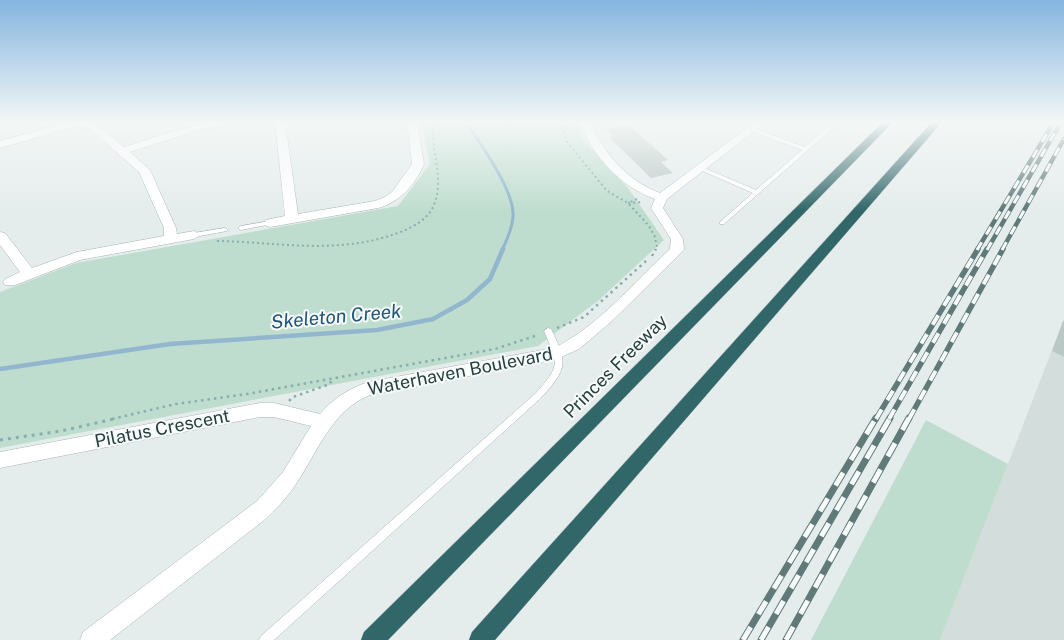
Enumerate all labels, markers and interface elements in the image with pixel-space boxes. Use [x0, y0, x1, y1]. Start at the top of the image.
water label: Skeleton Creek [270, 299, 403, 333]
street label: Princes Freeway [559, 310, 671, 422]
street label: Waterhaven Boulevard [366, 343, 554, 399]
street label: Pilatus Crescent [93, 405, 231, 451]

